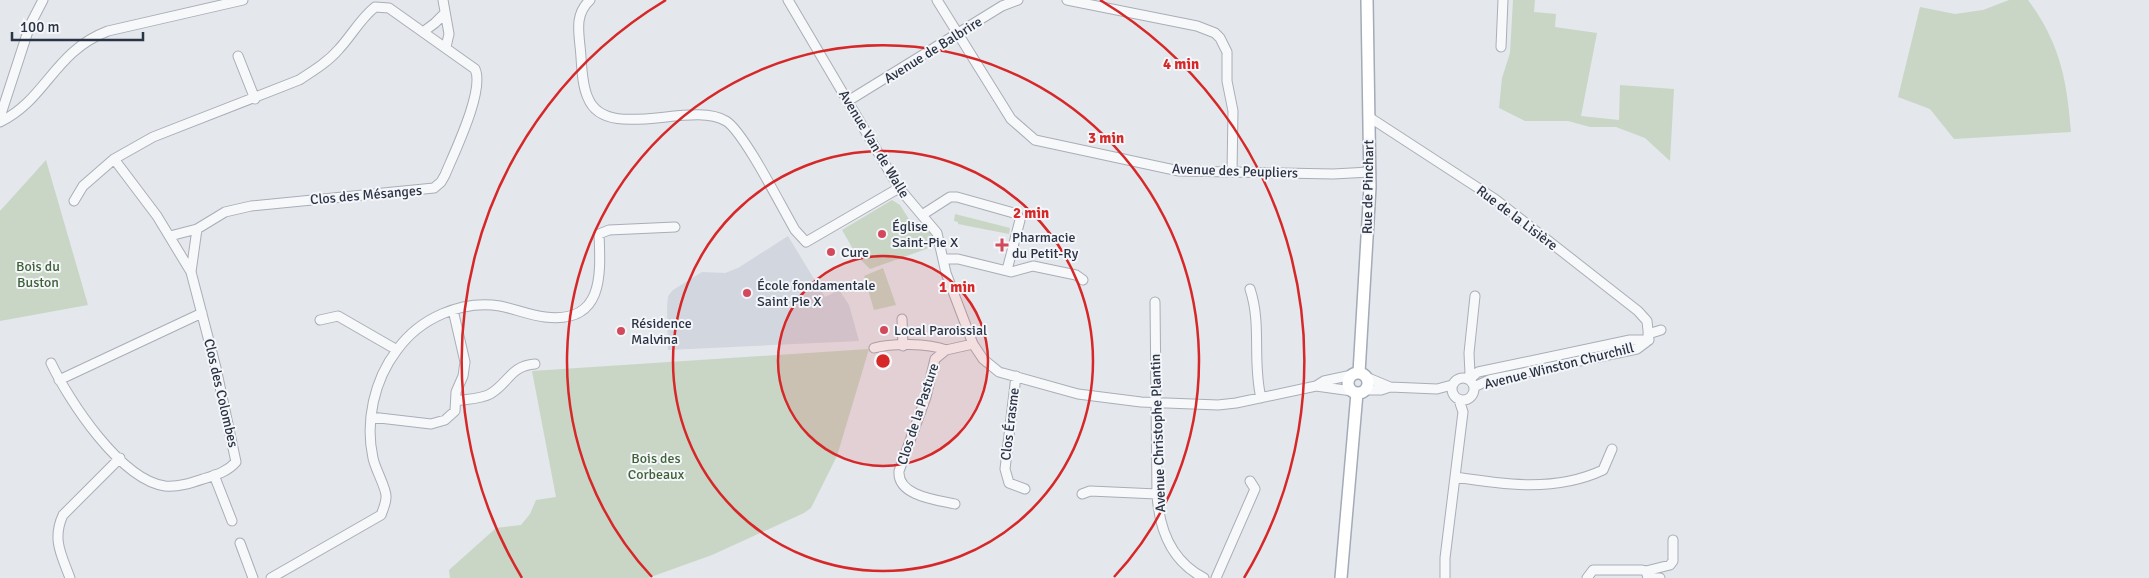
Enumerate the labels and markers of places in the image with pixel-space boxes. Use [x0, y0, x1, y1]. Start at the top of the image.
place label: Église Saint-Pie X [892, 218, 958, 251]
marker: Église Saint-Pie X [876, 228, 888, 240]
place label: Pharmacie du Petit-Ry [1012, 229, 1079, 262]
marker: Pharmacie du Petit-Ry [996, 239, 1008, 251]
place label: Cure [841, 244, 869, 261]
marker: Cure [825, 246, 837, 258]
place label: École fondamentale Saint Pie X [757, 277, 875, 310]
marker: École fondamentale Saint Pie X [741, 287, 753, 299]
place label: Résidence Malvina [631, 315, 692, 348]
place label: Local Paroissial [894, 322, 987, 339]
marker: Local Paroissial [878, 324, 890, 336]
marker: Résidence Malvina [615, 325, 627, 337]
centre of rings [874, 352, 892, 370]

